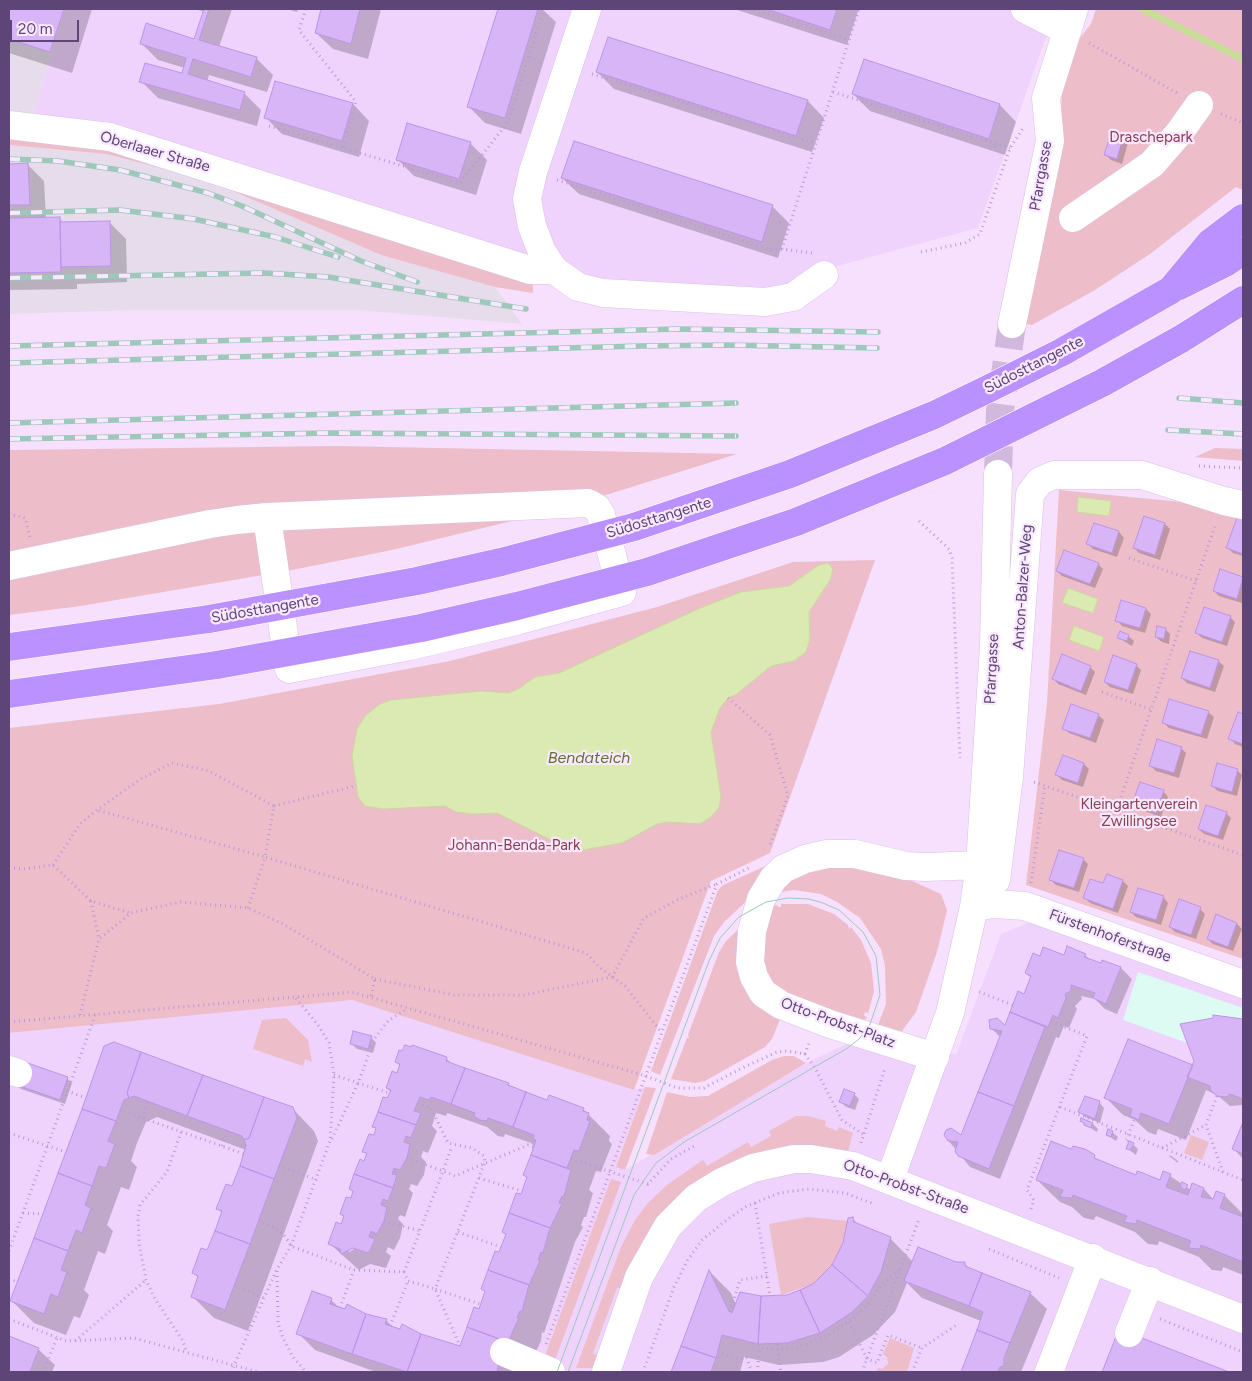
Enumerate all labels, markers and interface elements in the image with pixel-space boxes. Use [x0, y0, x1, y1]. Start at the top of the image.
scale bar [12, 10, 81, 42]
text: 20 m [18, 20, 52, 38]
street label: Oberlaaer Straße [98, 128, 212, 176]
park label: Draschepark [1109, 129, 1193, 147]
street label: Pfarrgasse [1026, 140, 1056, 212]
street label: Südosttangente [982, 332, 1086, 398]
street label: Südosttangente [604, 494, 714, 542]
street label: Anton-Balzer-Weg [1010, 524, 1036, 650]
street label: Südosttangente [210, 591, 320, 627]
street label: Pfarrgasse [981, 633, 1003, 705]
water label: Bendateich [548, 748, 630, 768]
park label: Kleingartenverein Zwillingsee [1080, 796, 1198, 831]
park label: Johann-Benda-Park [448, 837, 580, 855]
street label: Fürstenhoferstraße [1047, 906, 1173, 966]
street label: Otto-Probst-Platz [778, 994, 898, 1052]
street label: Otto-Probst-Straße [841, 1156, 971, 1218]

